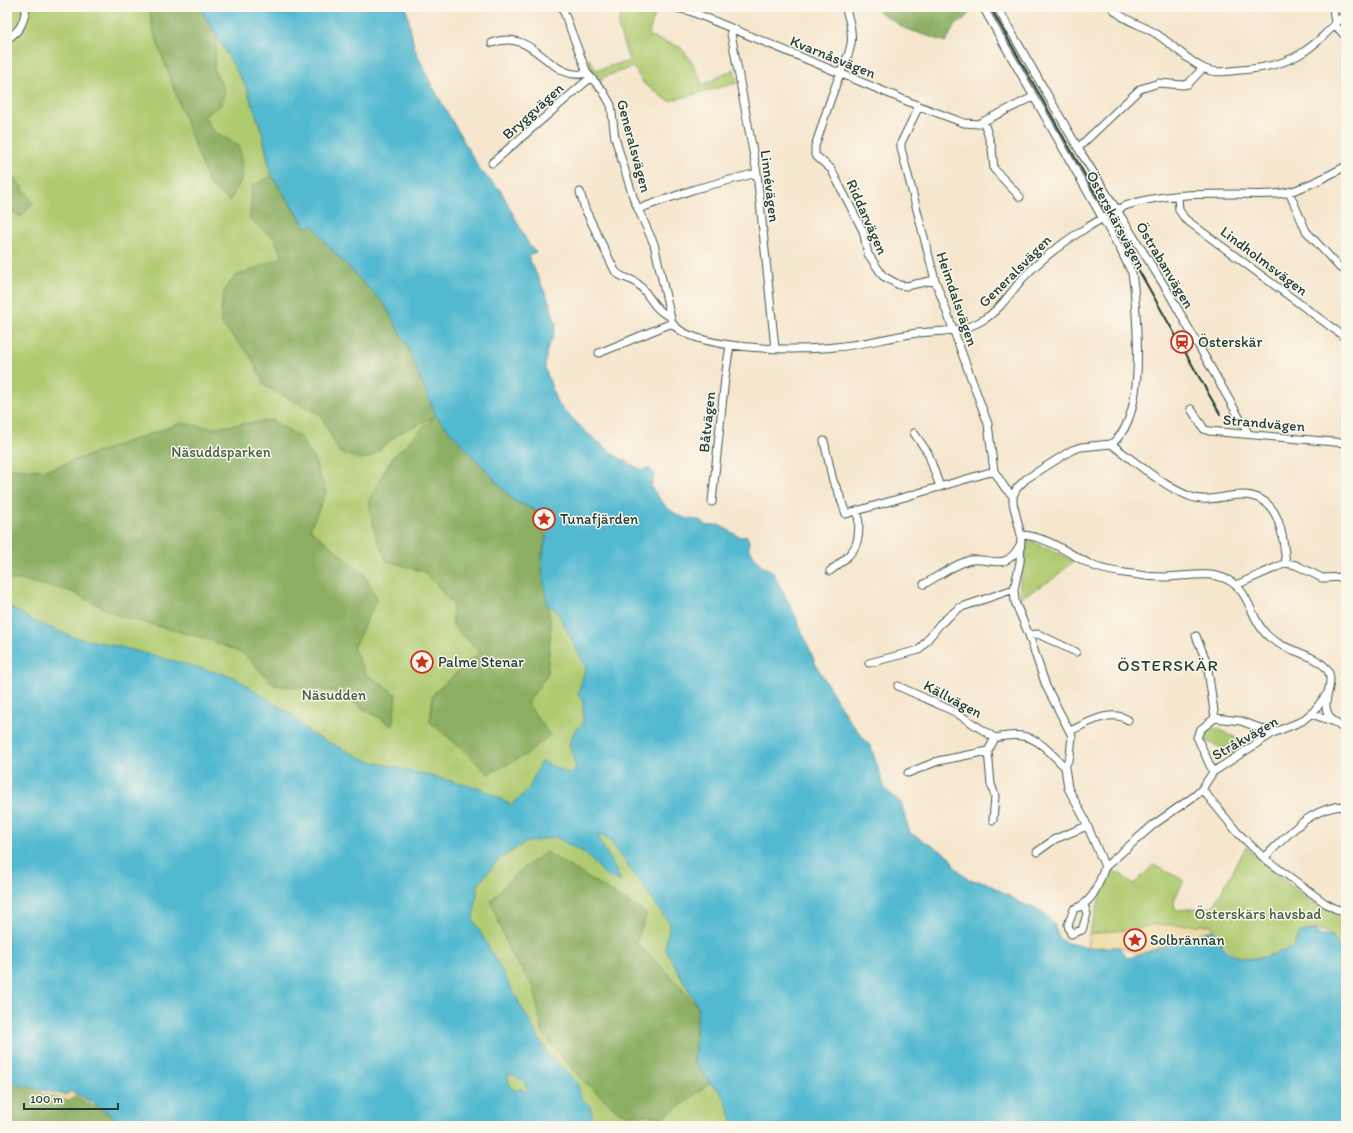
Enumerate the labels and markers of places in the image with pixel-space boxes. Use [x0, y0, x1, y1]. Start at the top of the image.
station icon: Österskär [1169, 329, 1195, 355]
place label: Österskär [1198, 333, 1262, 351]
place icon: Tunafjärden [531, 506, 557, 532]
place label: Tunafjärden [560, 510, 639, 528]
place icon: Palme Stenar [409, 649, 435, 675]
place label: Palme Stenar [438, 653, 524, 671]
place icon: Solbrännan [1122, 927, 1148, 953]
place label: Solbrännan [1150, 931, 1225, 949]

